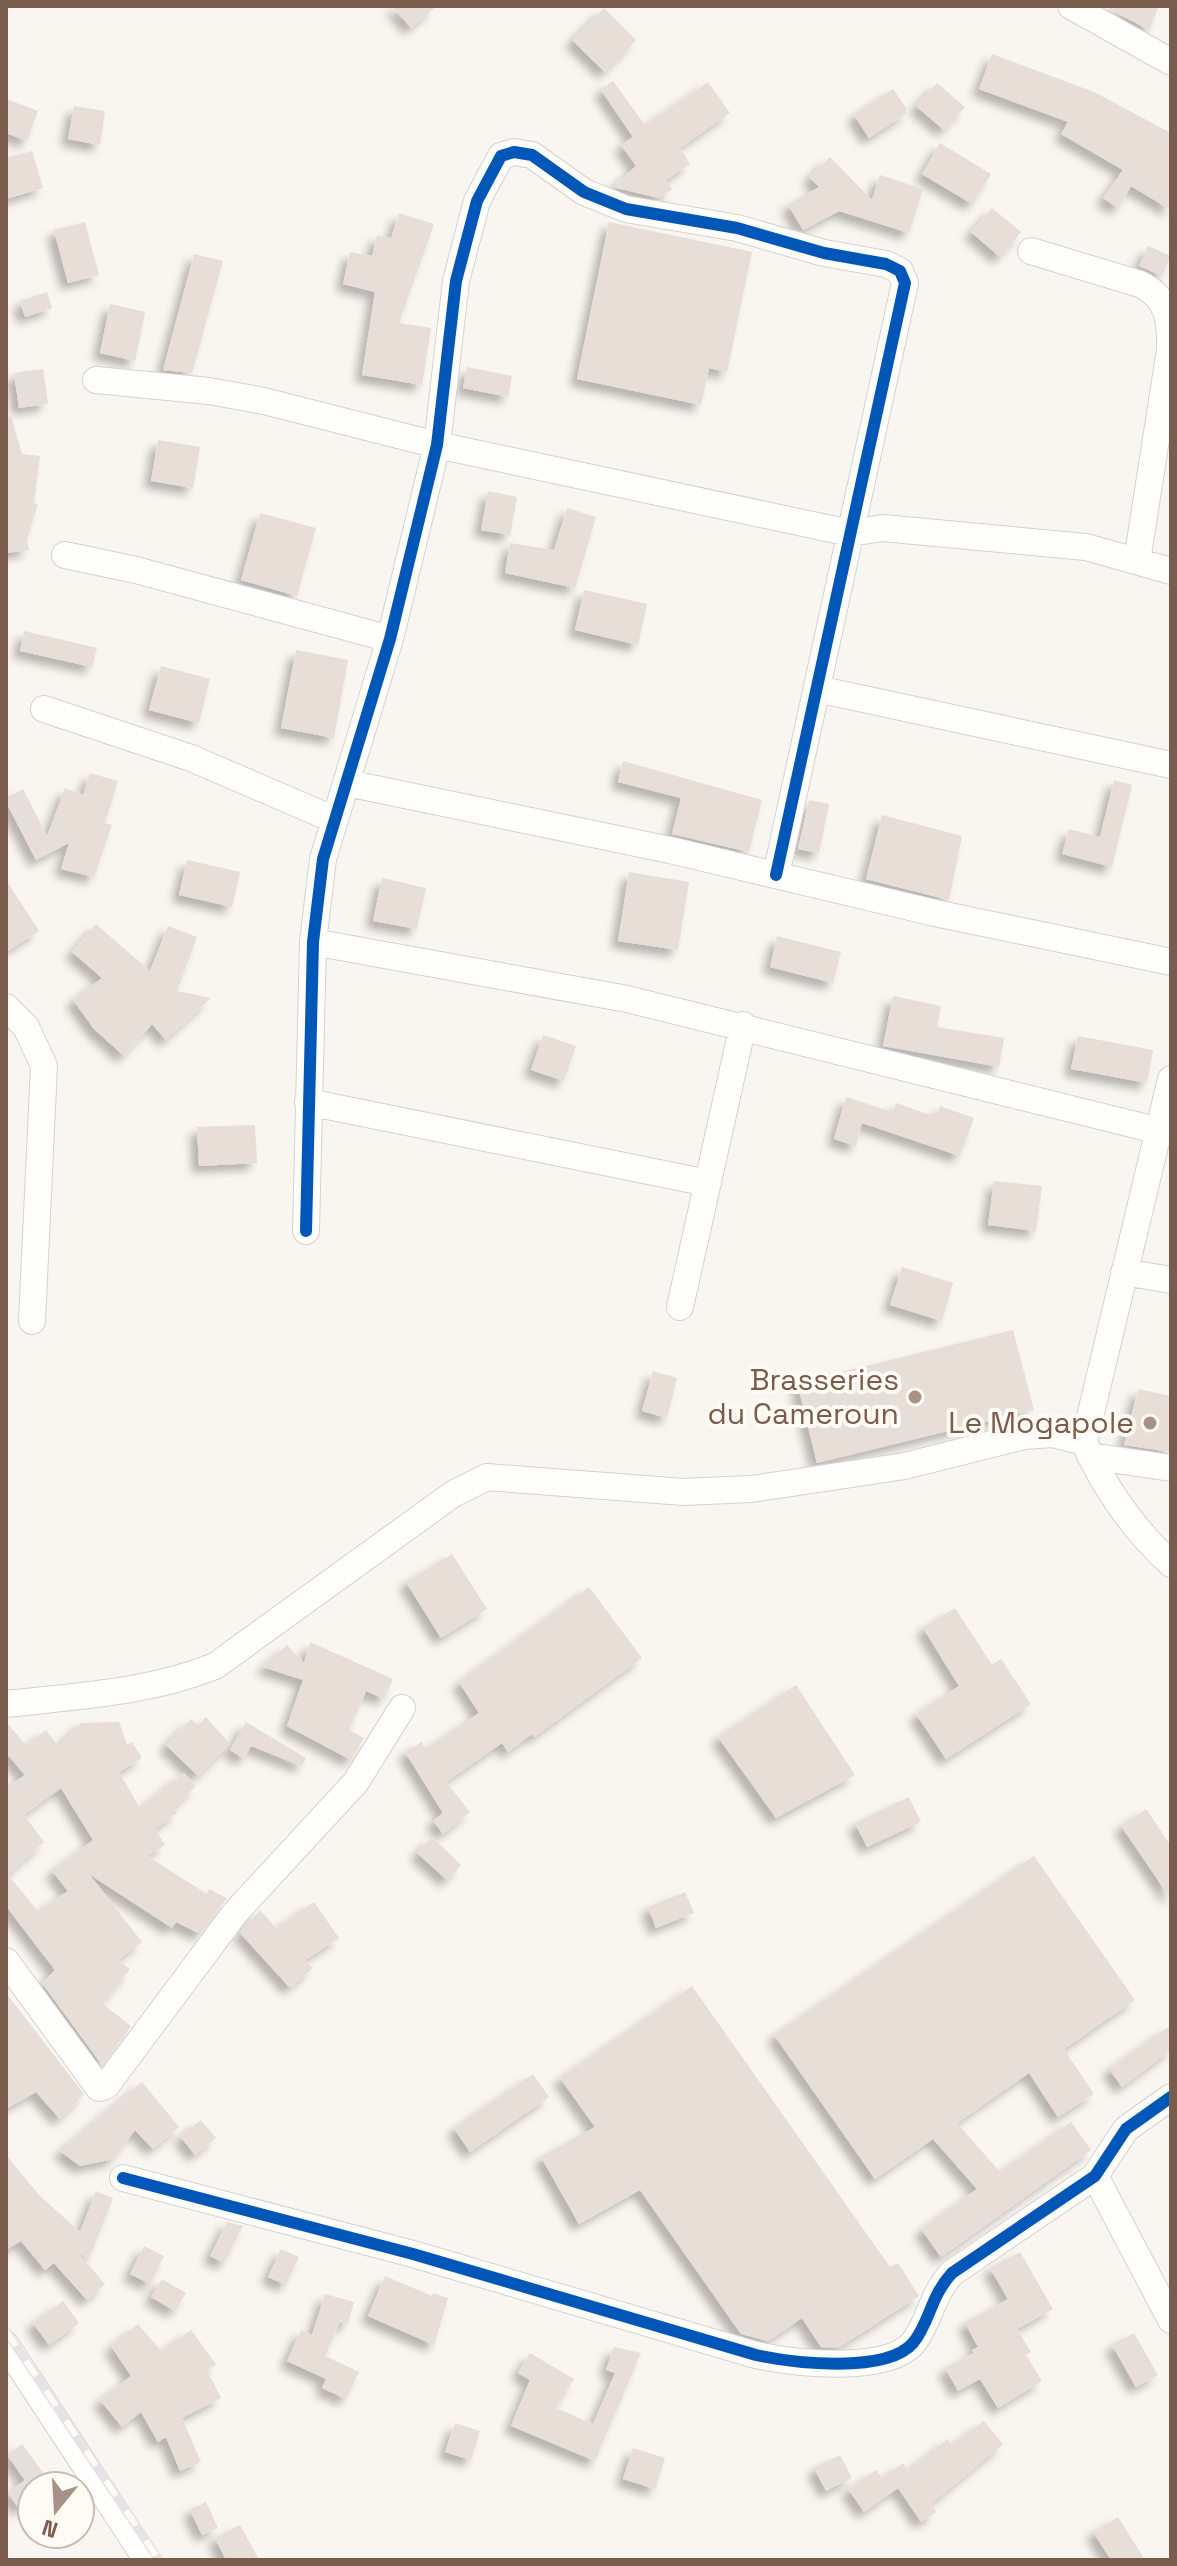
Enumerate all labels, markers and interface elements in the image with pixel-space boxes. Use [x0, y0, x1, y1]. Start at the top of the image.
place label: Brasseries du Cameroun [707, 1360, 899, 1433]
marker: Brasseries du Cameroun [906, 1388, 924, 1406]
place label: Le Mogapole [948, 1403, 1134, 1442]
marker: Le Mogapole [1141, 1414, 1159, 1432]
north arrow [16, 2470, 96, 2550]
text: N [38, 2513, 61, 2545]

